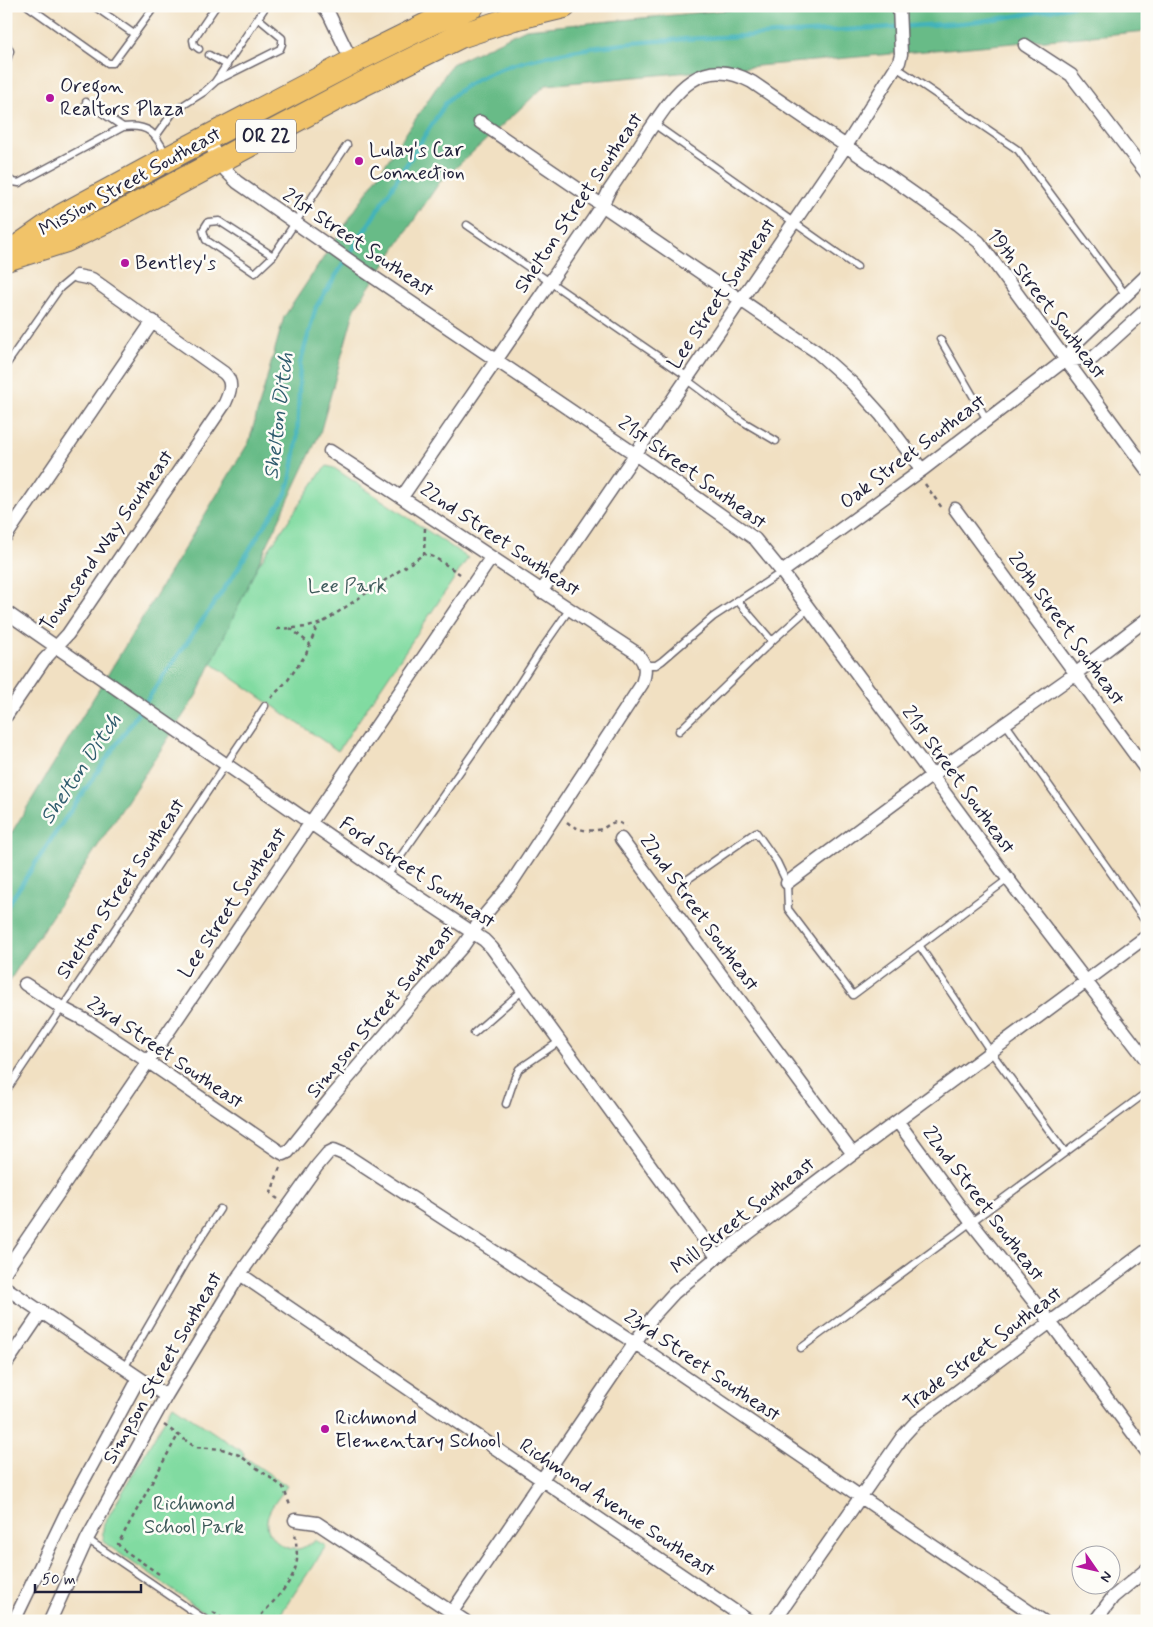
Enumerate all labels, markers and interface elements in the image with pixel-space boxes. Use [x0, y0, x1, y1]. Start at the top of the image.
place label: Oregon Realtors Plaza [60, 73, 184, 123]
marker: Oregon Realtors Plaza [44, 92, 56, 104]
street label: Shelton Street Southeast [508, 107, 650, 299]
road number: OR 22 [236, 120, 296, 152]
street label: Mission Street Southeast [34, 121, 226, 243]
place label: Lulay's Car Connection [369, 137, 465, 187]
marker: Lulay's Car Connection [353, 155, 365, 167]
street label: 21st Street Southeast [277, 182, 439, 304]
street label: Lee Street Southeast [661, 213, 783, 375]
street label: 19th Street Southeast [980, 223, 1112, 385]
place label: Bentley's [135, 250, 216, 277]
marker: Bentley's [119, 257, 131, 269]
water label: Shelton Ditch [257, 351, 301, 481]
street label: Oak Street Southeast [834, 388, 992, 516]
street label: 21st Street Southeast [612, 410, 772, 536]
street label: Townsend Way Southeast [34, 444, 180, 637]
street label: 22nd Street Southeast [415, 476, 586, 604]
street label: 20th Street Southeast [1001, 547, 1131, 711]
park label: Lee Park [308, 573, 386, 600]
street label: 21st Street Southeast [895, 700, 1021, 860]
water label: Shelton Ditch [34, 708, 128, 830]
street label: Shelton Street Southeast [50, 793, 192, 985]
street label: Ford Street Southeast [334, 811, 500, 935]
street label: Lee Street Southeast [172, 822, 294, 984]
street label: 22nd Street Southeast [633, 829, 765, 997]
street label: Simpson Street Southeast [301, 920, 462, 1104]
street label: 23rd Street Southeast [81, 990, 249, 1116]
street label: 22nd Street Southeast [916, 1121, 1050, 1287]
street label: Mill Street Southeast [665, 1151, 821, 1281]
street label: Simpson Street Southeast [97, 1267, 229, 1469]
street label: Trade Street Southeast [898, 1280, 1068, 1418]
street label: 23rd Street Southeast [618, 1303, 786, 1429]
place label: Richmond Elementary School [335, 1405, 501, 1455]
marker: Richmond Elementary School [319, 1423, 331, 1435]
street label: Richmond Avenue Southeast [514, 1432, 720, 1584]
park label: Richmond School Park [144, 1491, 244, 1541]
north arrow [1070, 1544, 1120, 1594]
scale bar [35, 1562, 141, 1594]
text: N [1096, 1568, 1116, 1586]
text: 50 m [42, 1570, 76, 1590]

